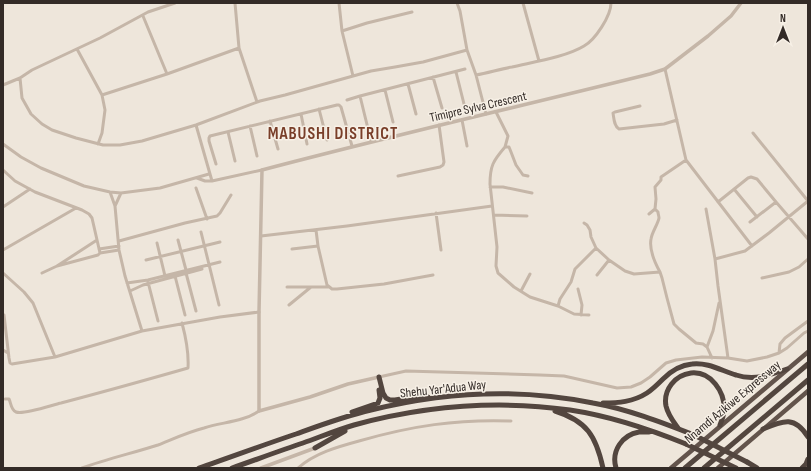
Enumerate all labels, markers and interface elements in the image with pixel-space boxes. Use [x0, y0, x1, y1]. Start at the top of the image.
north arrow [763, 8, 803, 48]
text: N [780, 12, 786, 25]
street label: Timipre Sylva Crescent [428, 88, 528, 126]
district label: MABUSHI DISTRICT [268, 124, 398, 144]
street label: Nnamdi Azikiwe Expressway [681, 357, 784, 447]
street label: Shehu Yar'Adua Way [399, 377, 487, 401]

